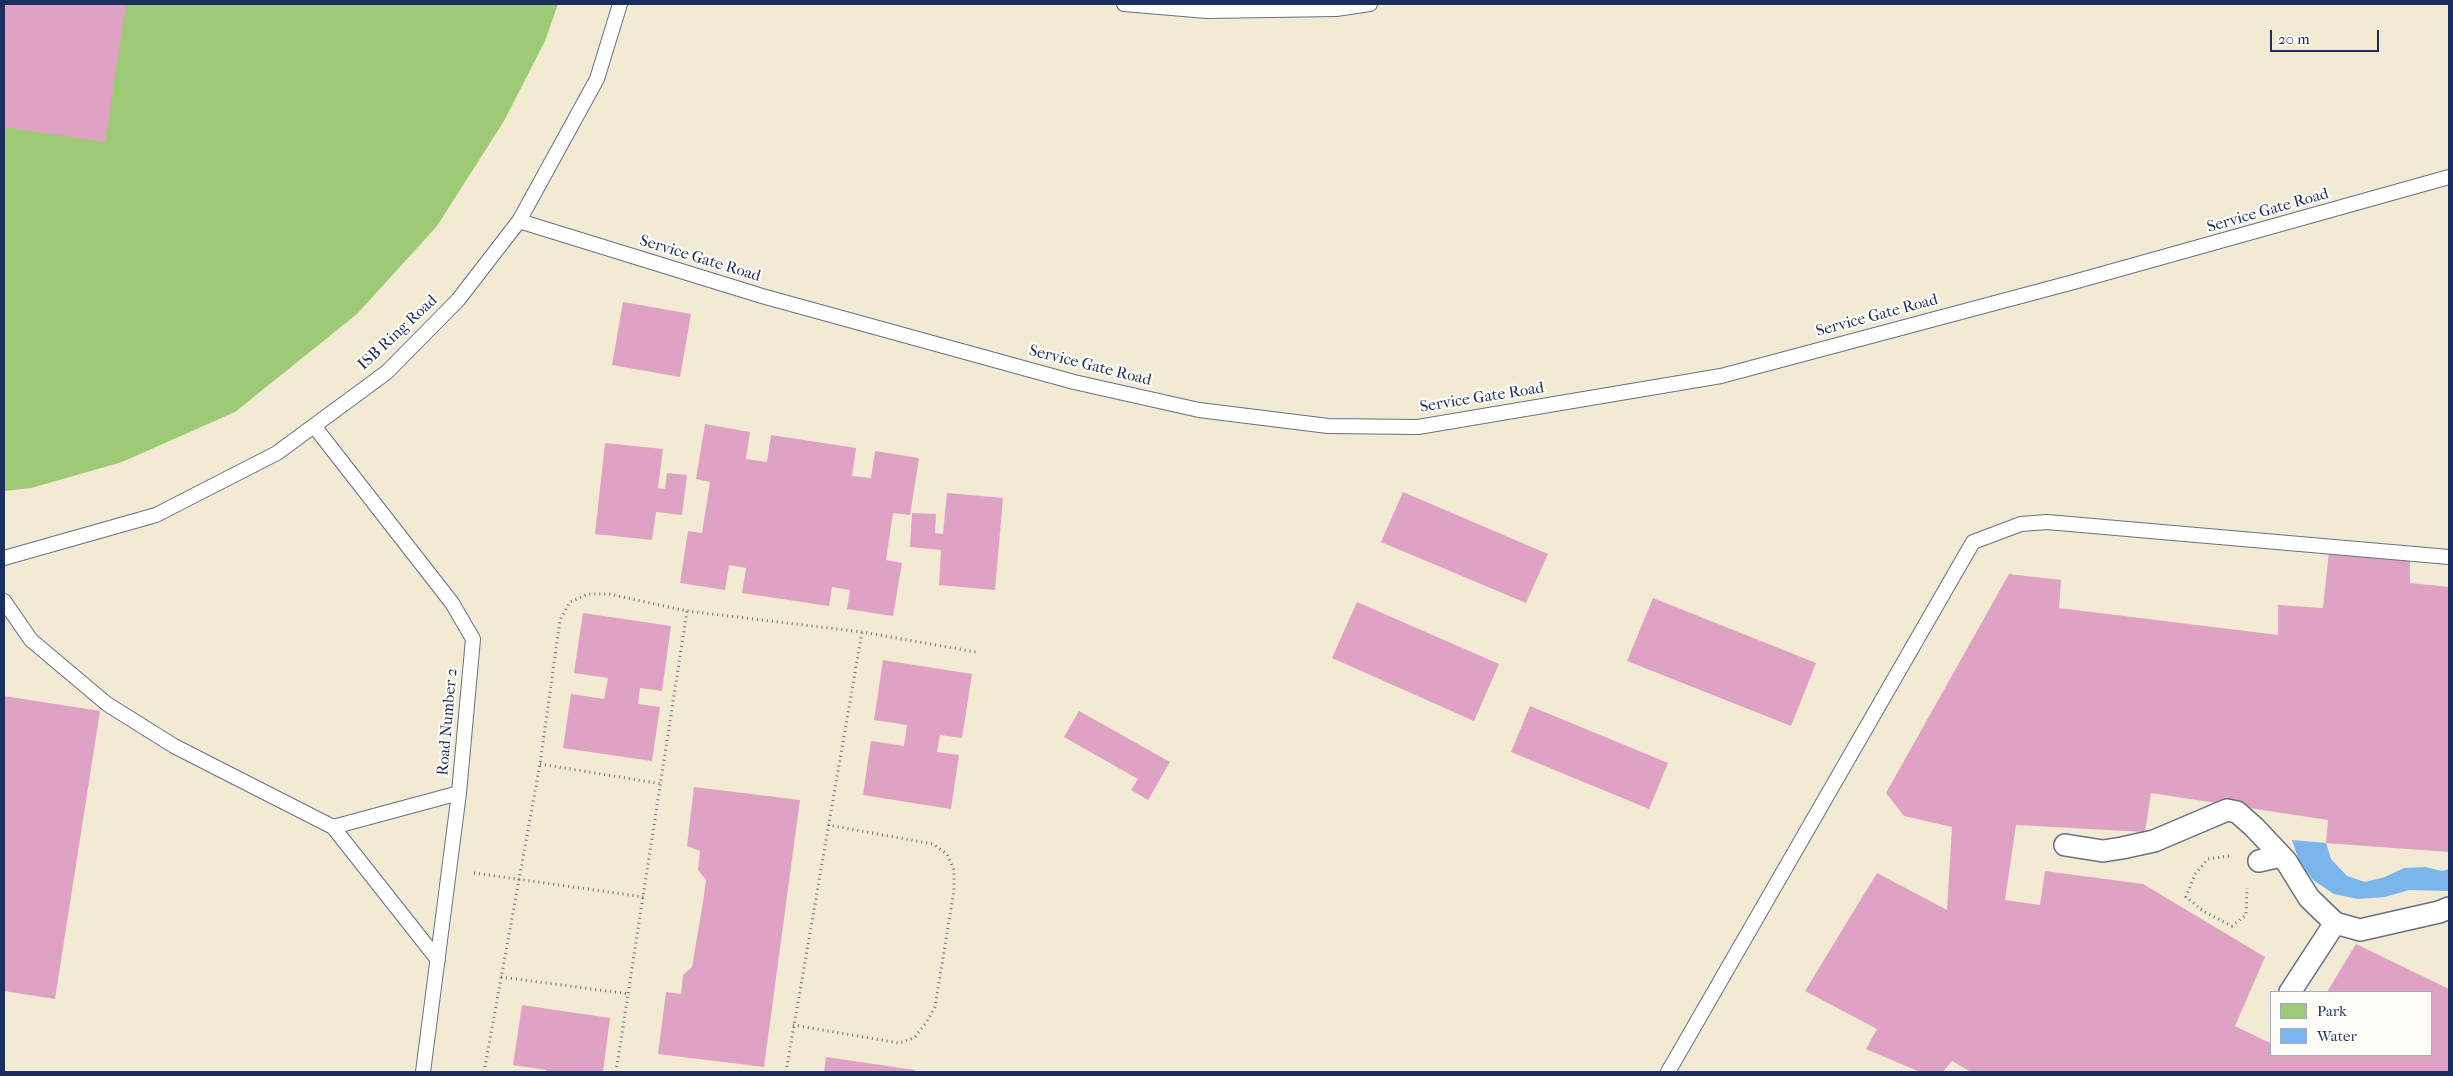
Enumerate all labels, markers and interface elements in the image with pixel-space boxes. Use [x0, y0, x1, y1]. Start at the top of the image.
scale bar [2273, 20, 2382, 52]
text: 20 m [2278, 30, 2310, 48]
street label: Service Gate Road [2205, 184, 2331, 238]
street label: Service Gate Road [637, 231, 763, 287]
street label: Service Gate Road [1814, 290, 1940, 342]
street label: ISB Ring Road [354, 291, 442, 375]
street label: Service Gate Road [1027, 342, 1153, 390]
street label: Service Gate Road [1419, 379, 1545, 417]
street label: Road Number 2 [434, 667, 462, 777]
legend [2270, 991, 2433, 1056]
text: Park [2317, 1002, 2347, 1020]
text: Water [2317, 1027, 2357, 1045]

